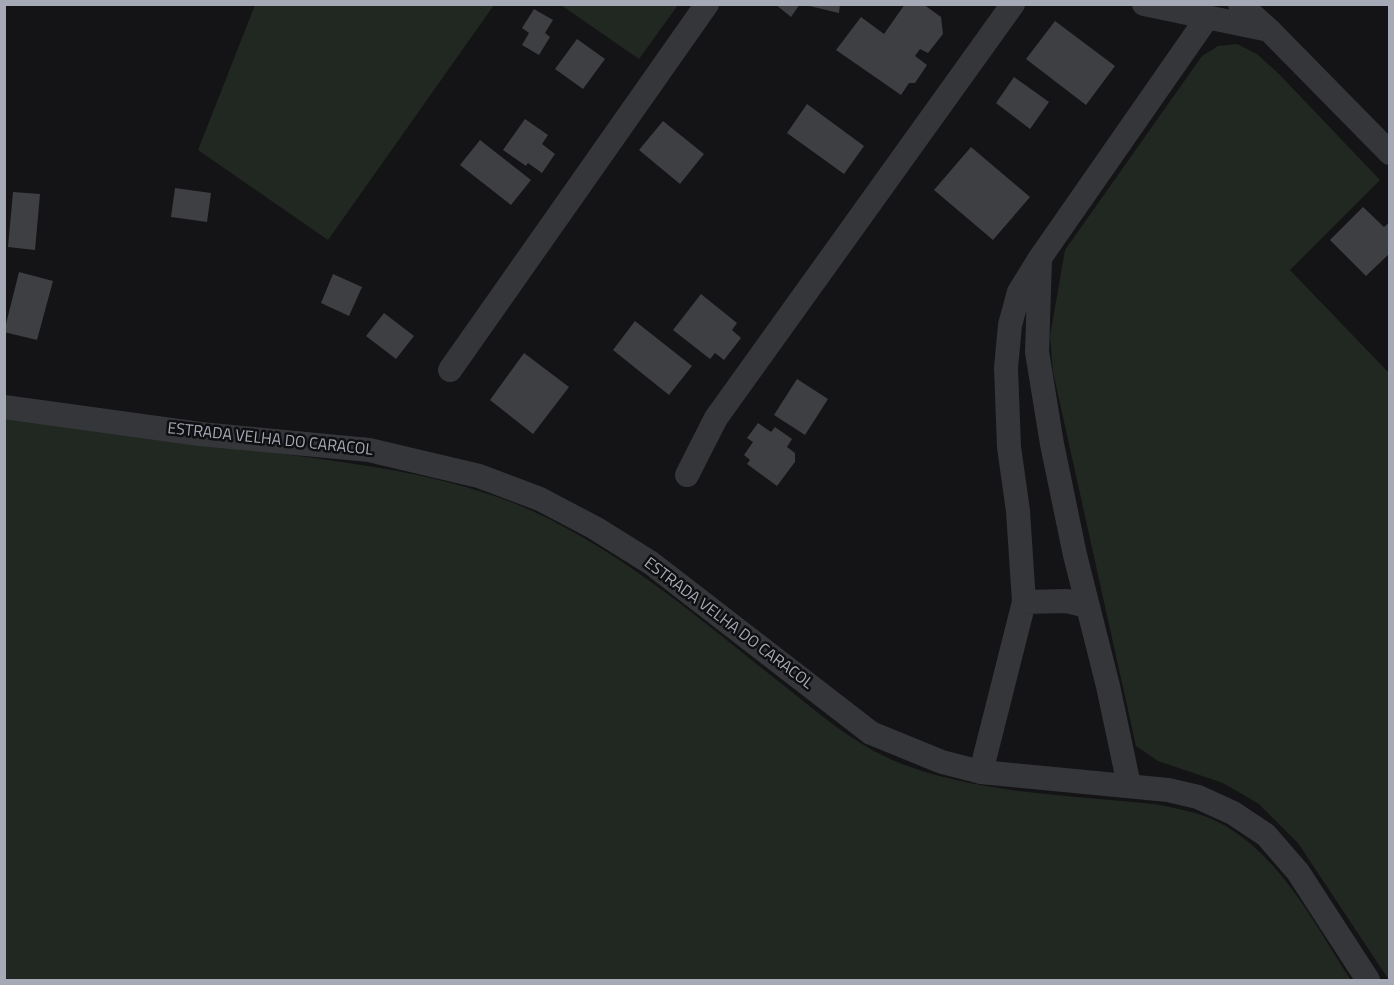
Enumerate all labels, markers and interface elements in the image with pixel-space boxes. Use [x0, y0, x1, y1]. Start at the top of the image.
street label: ESTRADA VELHA DO CARACOL [166, 420, 374, 460]
street label: ESTRADA VELHA DO CARACOL [640, 554, 816, 694]

